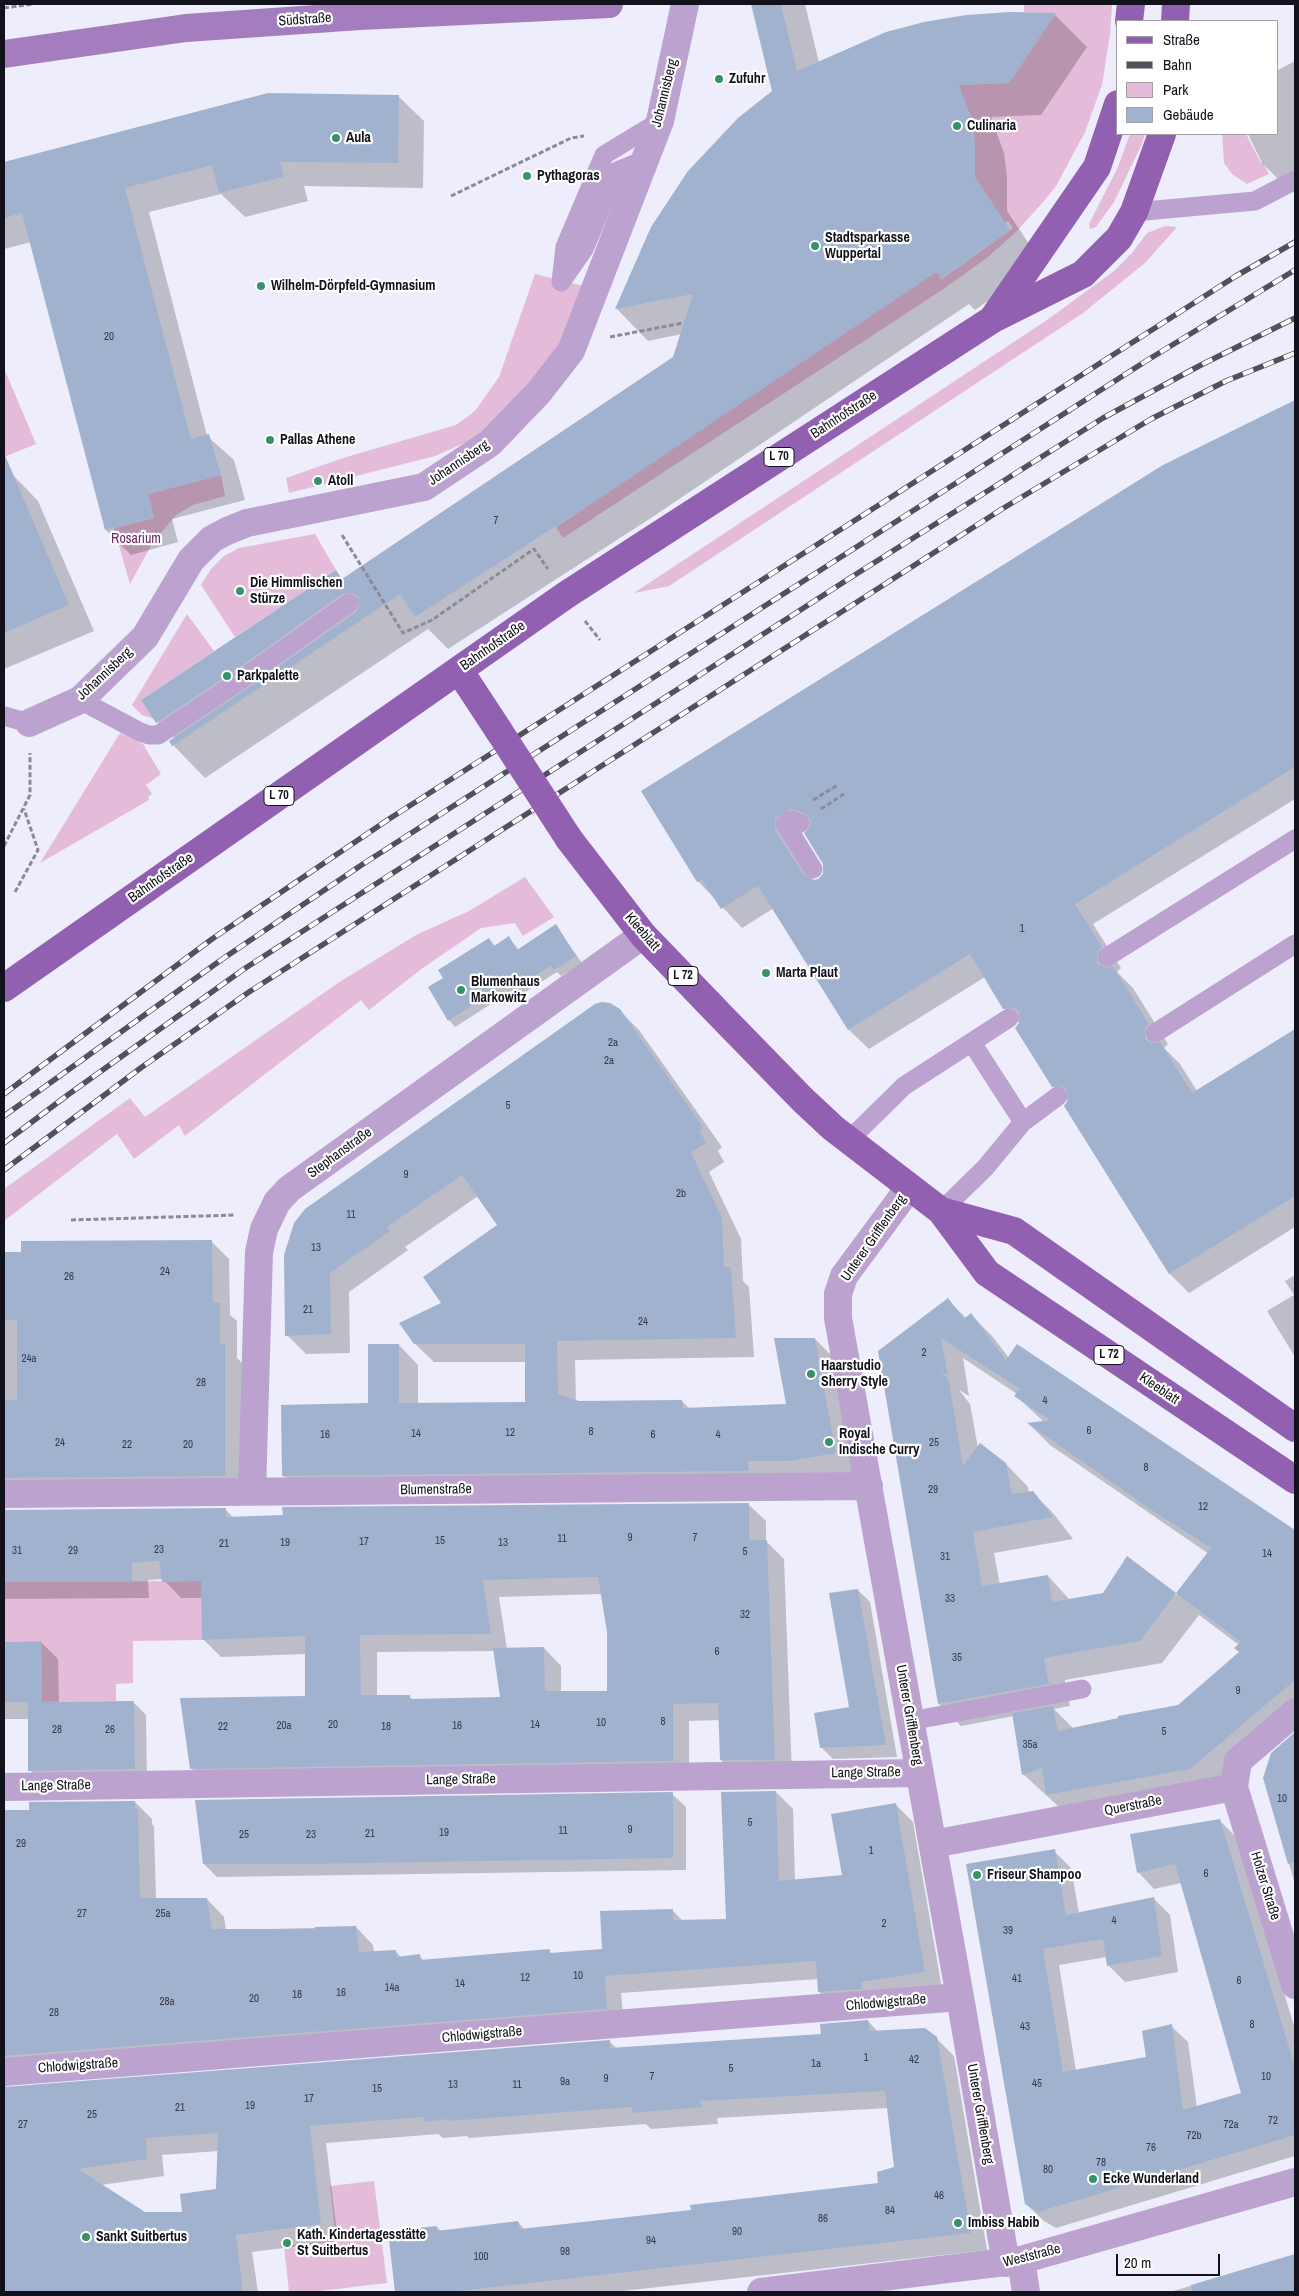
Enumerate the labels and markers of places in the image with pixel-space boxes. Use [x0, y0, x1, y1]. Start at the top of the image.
place label: Zufuhr [729, 71, 765, 87]
marker: Zufuhr [713, 73, 725, 85]
place label: Culinaria [967, 118, 1016, 134]
marker: Culinaria [951, 120, 963, 132]
place label: Aula [346, 130, 371, 146]
marker: Aula [330, 132, 342, 144]
place label: Pythagoras [537, 168, 600, 184]
marker: Pythagoras [521, 170, 533, 182]
place label: Stadtsparkasse Wuppertal [825, 230, 910, 262]
marker: Stadtsparkasse Wuppertal [809, 240, 821, 252]
place label: Wilhelm-Dörpfeld-Gymnasium [271, 278, 435, 294]
marker: Wilhelm-Dörpfeld-Gymnasium [255, 280, 267, 292]
place label: Pallas Athene [280, 432, 355, 448]
marker: Pallas Athene [264, 434, 276, 446]
place label: Atoll [328, 473, 354, 489]
marker: Atoll [312, 475, 324, 487]
place label: Die Himmlischen Stürze [250, 575, 343, 608]
marker: Die Himmlischen Stürze [234, 585, 246, 597]
place label: Parkpalette [237, 668, 299, 684]
marker: Parkpalette [221, 670, 233, 682]
place label: Marta Plaut [776, 965, 838, 981]
marker: Marta Plaut [760, 967, 772, 979]
place label: Blumenhaus Markowitz [471, 974, 540, 1006]
marker: Blumenhaus Markowitz [455, 984, 467, 996]
place label: Haarstudio Sherry Style [821, 1358, 888, 1390]
marker: Haarstudio Sherry Style [805, 1368, 817, 1380]
place label: Royal Indische Curry [839, 1426, 919, 1458]
marker: Royal Indische Curry [823, 1436, 835, 1448]
place label: Friseur Shampoo [987, 1867, 1081, 1883]
marker: Friseur Shampoo [971, 1869, 983, 1881]
place label: Ecke Wunderland [1103, 2171, 1199, 2187]
marker: Ecke Wunderland [1087, 2173, 1099, 2185]
place label: Imbiss Habib [968, 2215, 1039, 2231]
marker: Imbiss Habib [952, 2217, 964, 2229]
place label: Kath. Kindertagesstätte St Suitbertus [297, 2227, 426, 2260]
place label: Sankt Suitbertus [96, 2229, 187, 2245]
marker: Sankt Suitbertus [80, 2231, 92, 2243]
marker: Kath. Kindertagesstätte St Suitbertus [281, 2237, 293, 2249]

